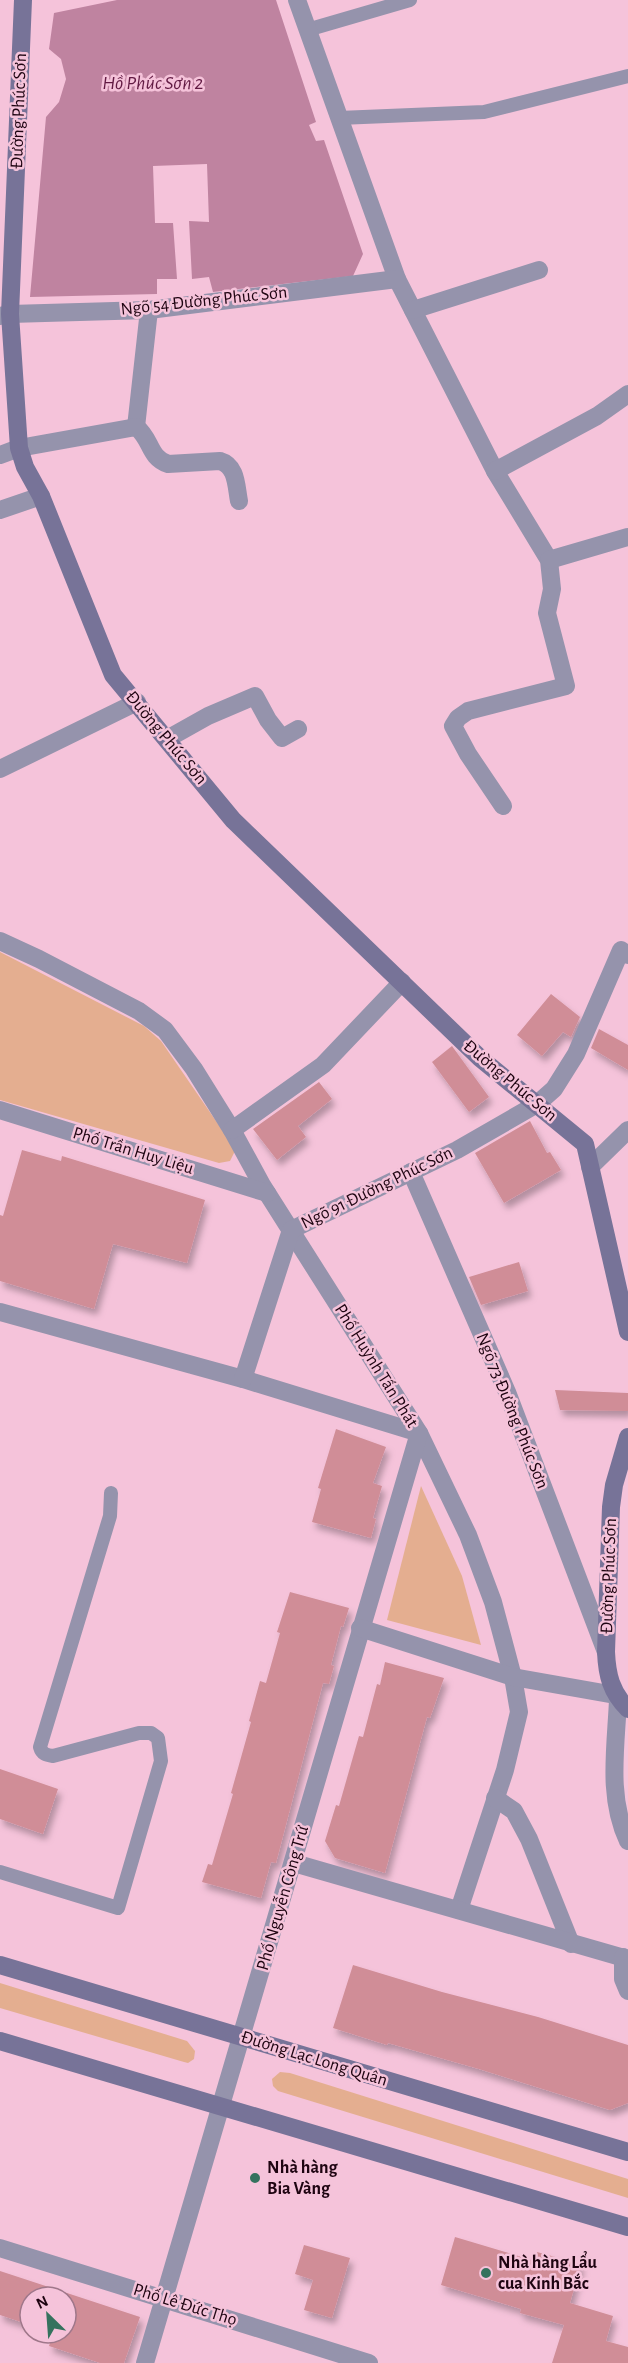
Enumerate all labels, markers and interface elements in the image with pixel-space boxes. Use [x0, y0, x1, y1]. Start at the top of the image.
street label: Đường Phúc Sơn [8, 53, 30, 169]
water label: Hồ Phúc Sơn 2 [102, 73, 204, 93]
street label: Ngõ 54 Đường Phúc Sơn [120, 283, 288, 319]
street label: Đường Phúc Sơn [122, 688, 210, 788]
street label: Đường Phúc Sơn [460, 1037, 560, 1125]
street label: Phố Trần Huy Liệu [70, 1123, 196, 1178]
street label: Ngõ 91 Đường Phúc Sơn [298, 1144, 456, 1232]
street label: Phố Huỳnh Tấn Phát [331, 1301, 422, 1431]
street label: Ngõ 73 Đường Phúc Sơn [473, 1331, 551, 1491]
street label: Đường Phúc Sơn [598, 1518, 620, 1634]
street label: Phố Nguyễn Công Trứ [252, 1823, 312, 1973]
street label: Đường Lạc Long Quân [239, 2028, 389, 2090]
place label: Nhà hàng Bia Vàng [267, 2159, 338, 2198]
marker: Nhà hàng Bia Vàng [248, 2171, 262, 2185]
place label: Nhà hàng Lẩu cua Kinh Bắc [498, 2251, 598, 2293]
marker: Nhà hàng Lẩu cua Kinh Bắc [479, 2266, 493, 2280]
street label: Phố Lê Đức Thọ [131, 2280, 239, 2329]
north arrow [18, 2285, 78, 2345]
text: N [34, 2293, 51, 2312]

